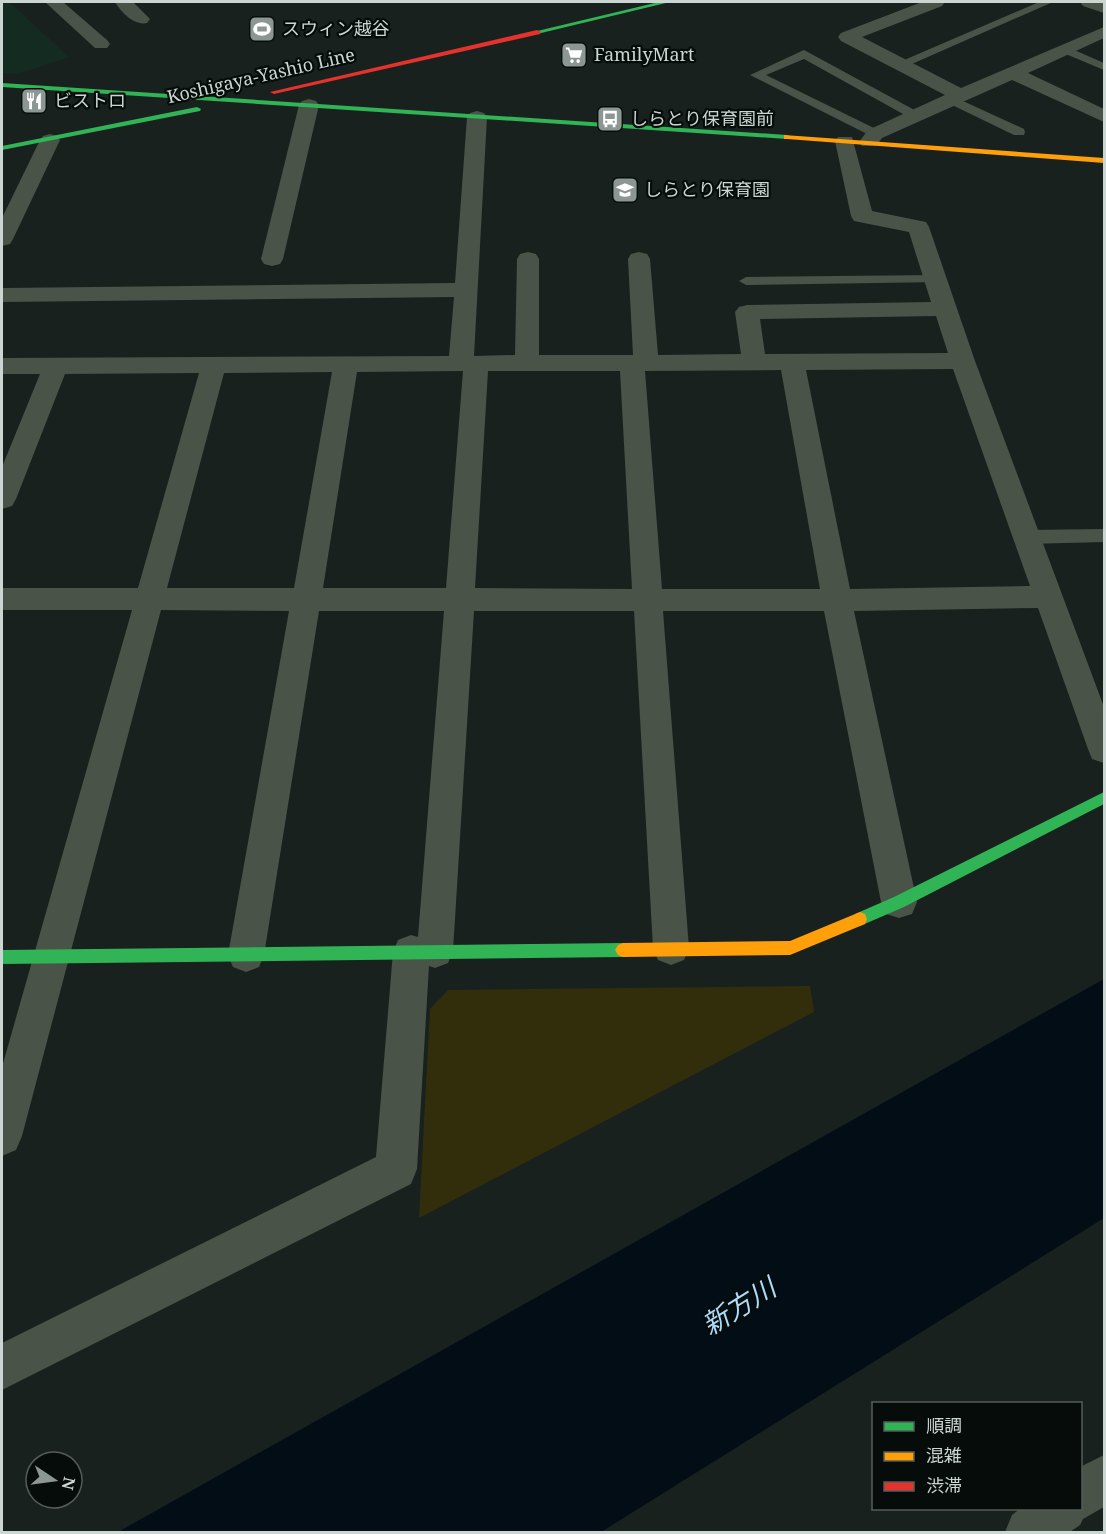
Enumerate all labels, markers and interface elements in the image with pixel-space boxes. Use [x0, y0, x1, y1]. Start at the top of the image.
sports icon: スウィン越谷 [247, 14, 277, 44]
place label: スウィン越谷 [282, 16, 390, 40]
supermarket icon: FamilyMart [559, 40, 589, 70]
street label: Koshigaya-Yashio Line [164, 42, 357, 108]
place label: FamilyMart [594, 42, 694, 66]
restaurant icon: ビストロ [19, 86, 49, 116]
place label: ビストロ [54, 88, 126, 112]
bus stop icon: しらとり保育園前 [595, 104, 625, 134]
place label: しらとり保育園前 [630, 106, 774, 130]
school or university icon: しらとり保育園 [610, 175, 640, 205]
place label: しらとり保育園 [644, 177, 770, 201]
water label: 新方川 [694, 1267, 785, 1343]
legend [872, 1402, 1082, 1510]
text: 順調 [926, 1413, 962, 1437]
text: 混雑 [926, 1443, 962, 1467]
north arrow [24, 1450, 84, 1510]
text: 渋滞 [926, 1473, 962, 1497]
text: N [56, 1475, 81, 1492]

